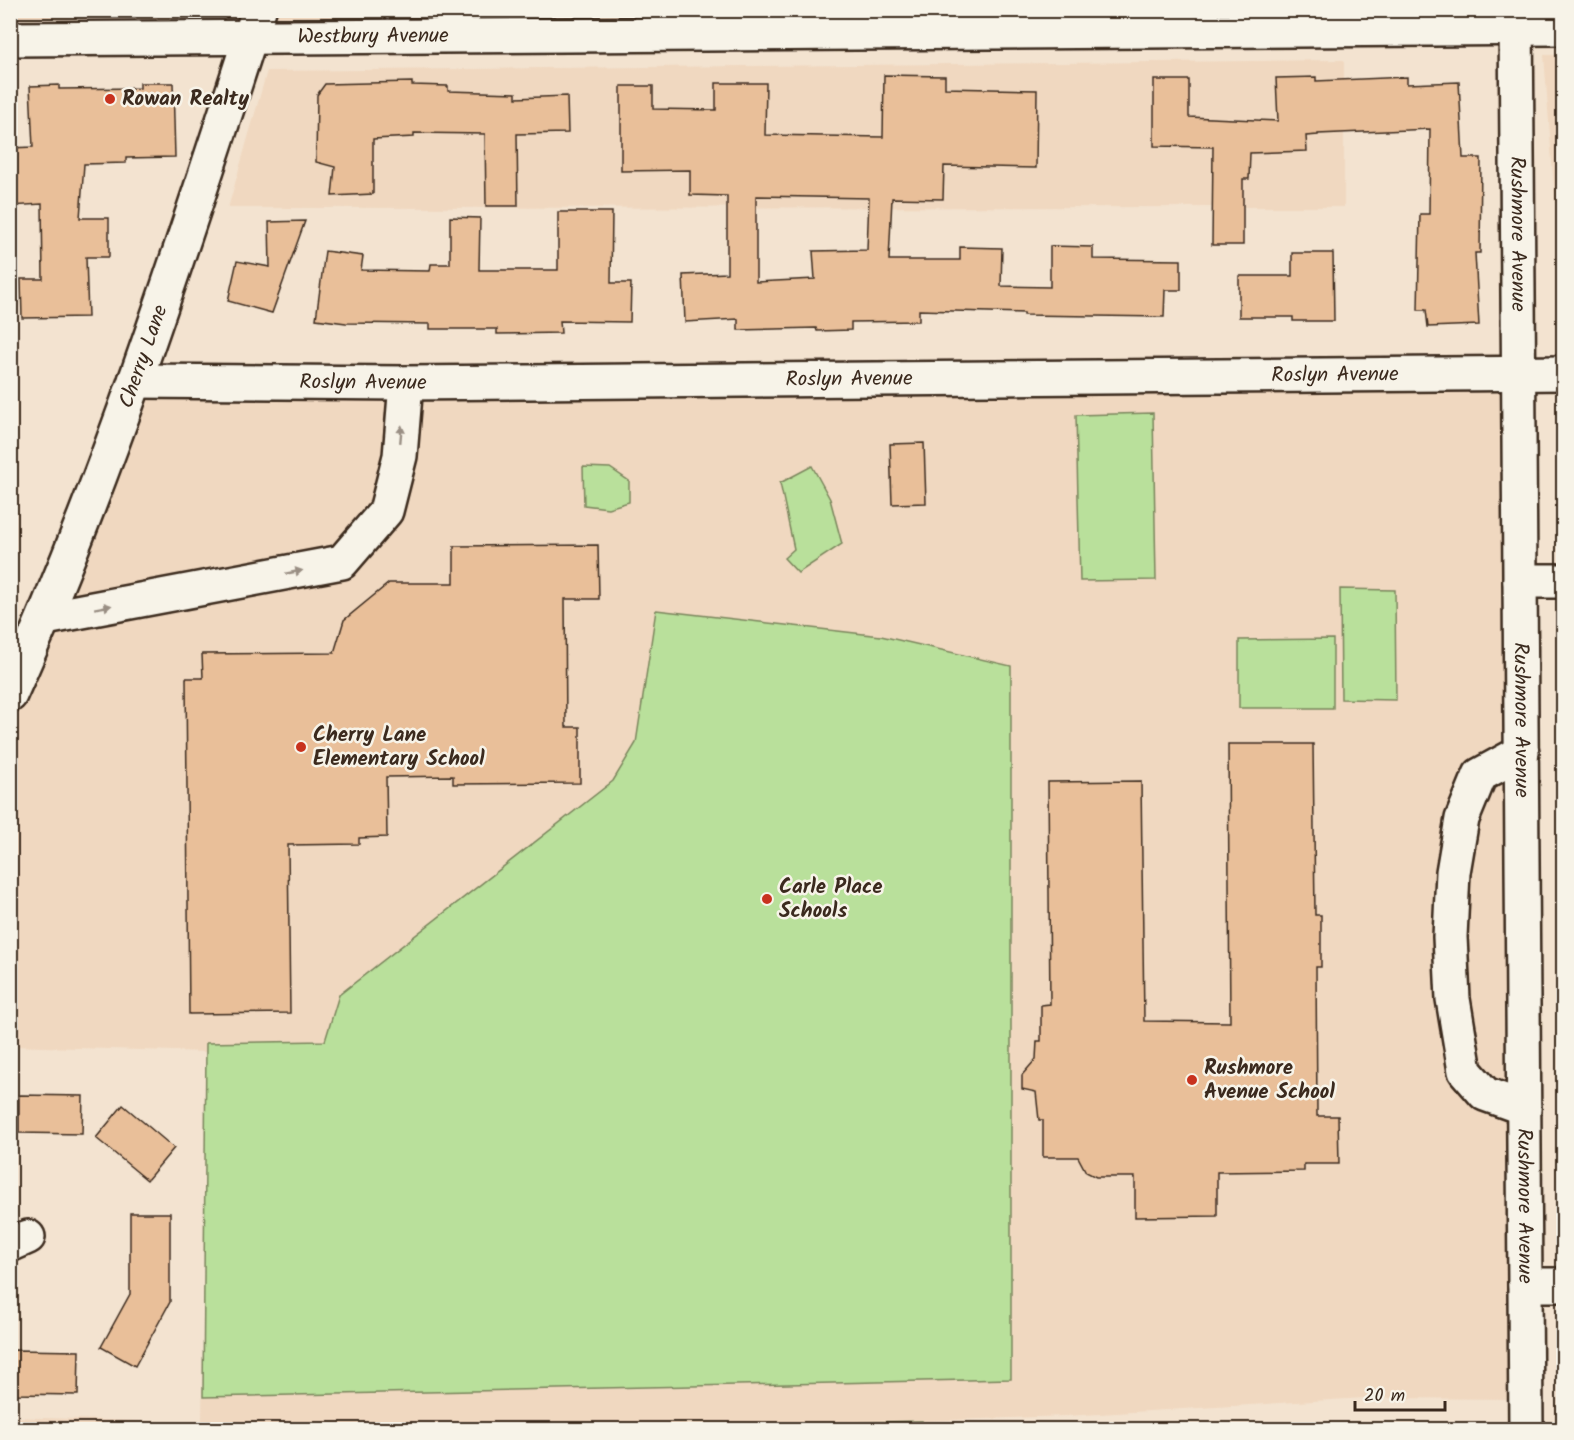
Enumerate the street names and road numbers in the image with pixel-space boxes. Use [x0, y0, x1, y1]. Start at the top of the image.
street label: Westbury Avenue [297, 19, 449, 53]
street label: Rushmore Avenue [1501, 156, 1535, 312]
street label: Cherry Lane [110, 300, 177, 413]
street label: Roslyn Avenue [1271, 358, 1399, 392]
street label: Roslyn Avenue [785, 362, 913, 396]
street label: Roslyn Avenue [299, 366, 427, 400]
street label: Rushmore Avenue [1504, 642, 1538, 798]
street label: Rushmore Avenue [1507, 1128, 1541, 1284]

